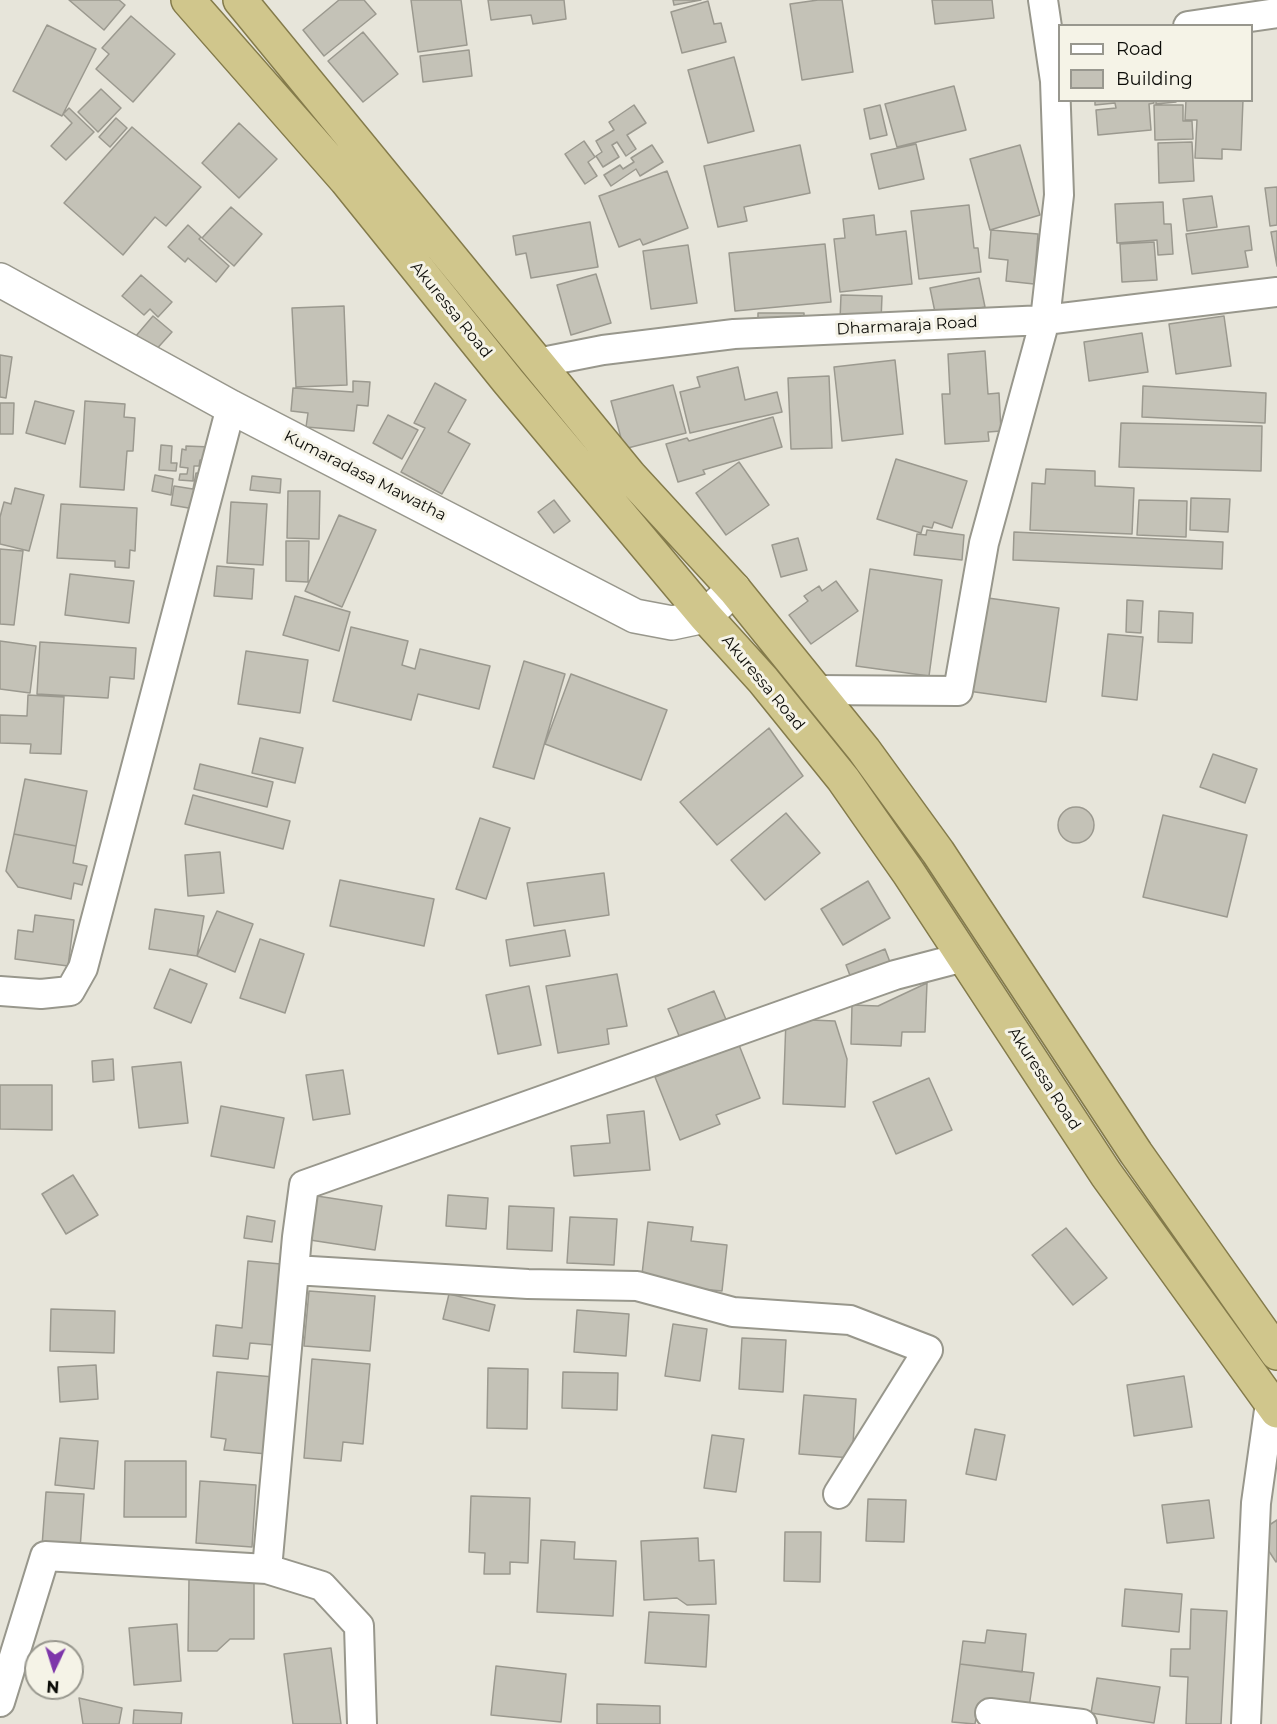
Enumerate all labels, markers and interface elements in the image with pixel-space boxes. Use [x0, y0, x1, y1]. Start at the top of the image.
legend [1058, 24, 1253, 102]
text: Road [1116, 38, 1163, 60]
text: Building [1116, 68, 1193, 90]
street label: Akuressa Road [406, 258, 496, 362]
street label: Dharmaraja Road [836, 313, 978, 339]
street label: Kumaradasa Mawatha [281, 427, 449, 525]
street label: Akuressa Road [718, 631, 808, 735]
street label: Akuressa Road [1004, 1024, 1084, 1134]
north arrow [24, 1640, 84, 1700]
text: N [46, 1677, 60, 1696]

